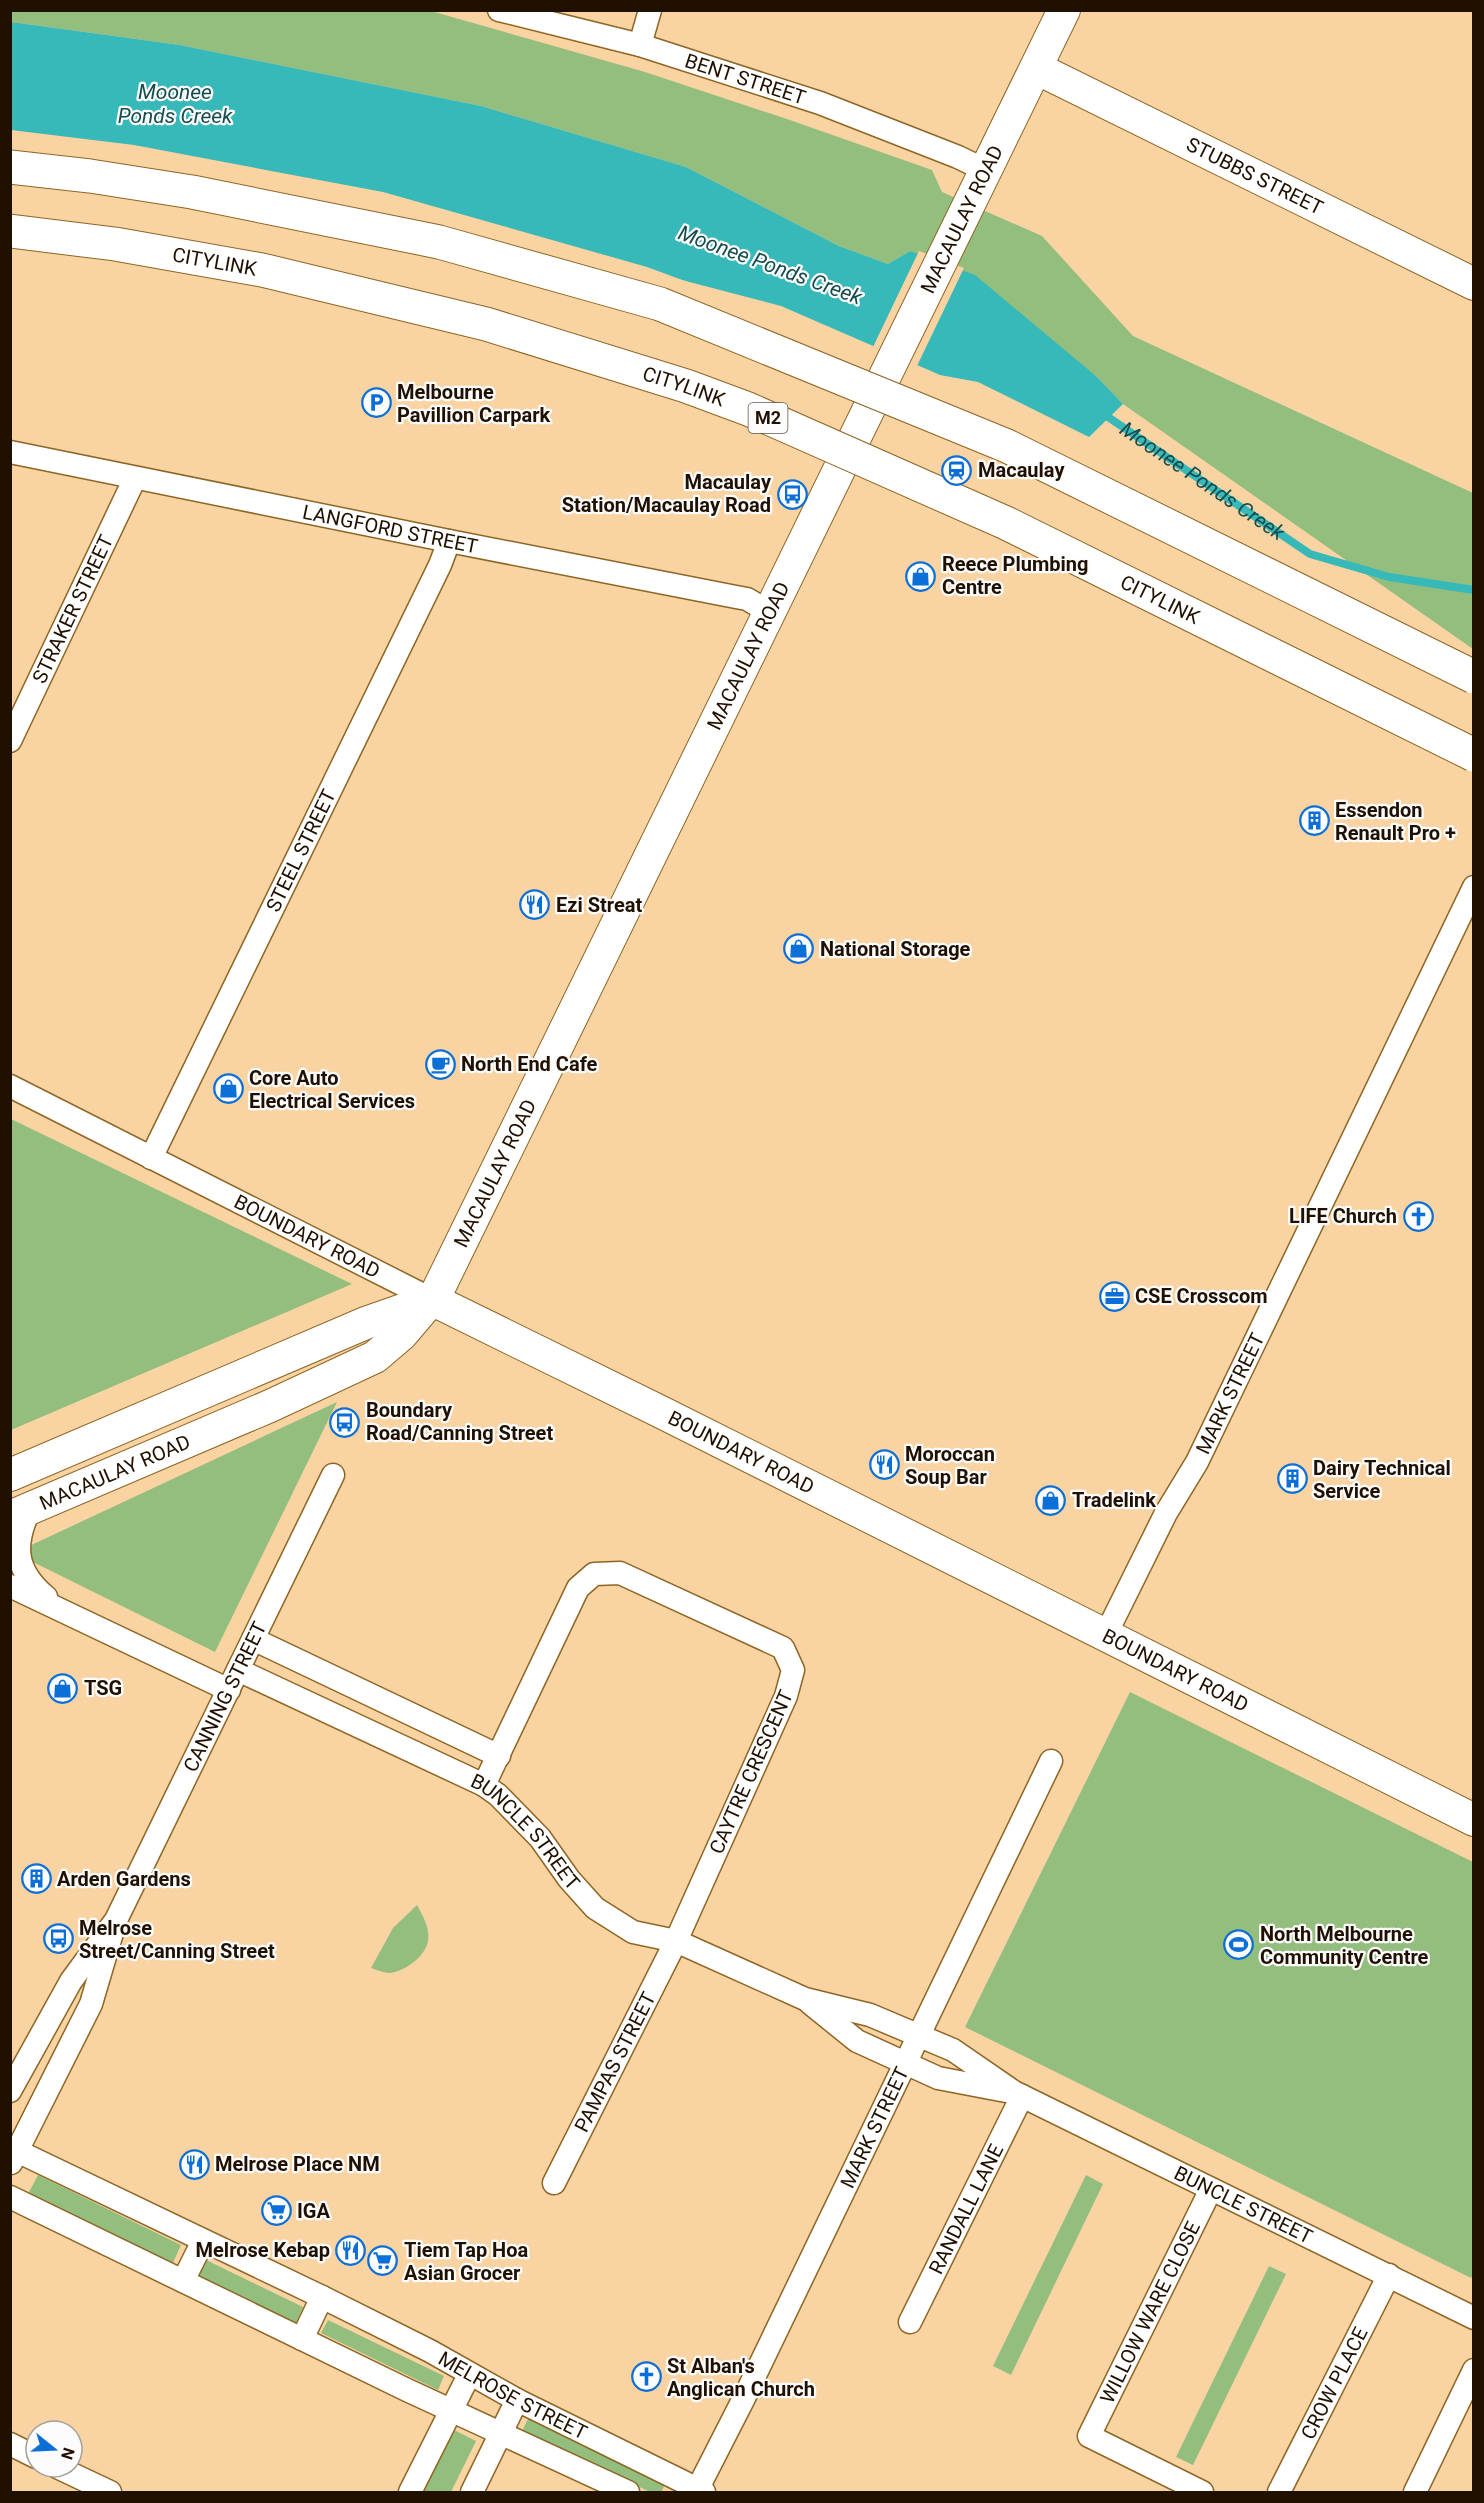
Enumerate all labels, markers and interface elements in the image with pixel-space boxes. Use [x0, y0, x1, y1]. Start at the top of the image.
street label: BENT STREET [682, 48, 809, 110]
water label: Moonee Ponds Creek [118, 80, 233, 128]
street label: STUBBS STREET [1182, 132, 1327, 220]
street label: MACAULAY ROAD [915, 141, 1008, 297]
water label: Moonee Ponds Creek [675, 221, 866, 310]
street label: CITYLINK [171, 242, 259, 281]
street label: CITYLINK [640, 361, 729, 412]
place label: Melbourne Pavillion Carpark [397, 380, 551, 427]
parking icon: Melbourne Pavillion Carpark [360, 387, 392, 419]
road number: M2 [748, 403, 788, 433]
water label: Moonee Ponds Creek [1115, 417, 1290, 546]
station icon: Macaulay [941, 454, 973, 486]
place label: Macaulay [978, 458, 1065, 482]
place label: Macaulay Station/Macaulay Road [562, 470, 772, 517]
bus stop icon: Macaulay Station/Macaulay Road [776, 478, 808, 510]
street label: LANGFORD STREET [301, 500, 480, 558]
street label: STRAKER STREET [27, 531, 118, 687]
place label: Reece Plumbing Centre [942, 552, 1089, 599]
shop icon: Reece Plumbing Centre [905, 560, 937, 592]
street label: CITYLINK [1116, 570, 1204, 629]
street label: MACAULAY ROAD [702, 578, 794, 734]
street label: STEEL STREET [261, 785, 341, 916]
place label: Essendon Renault Pro + [1335, 798, 1456, 845]
building icon: Essendon Renault Pro + [1298, 805, 1330, 837]
restaurant icon: Ezi Streat [519, 889, 551, 921]
place label: Ezi Streat [556, 893, 642, 917]
shop icon: National Storage [783, 933, 815, 965]
place label: National Storage [820, 937, 971, 961]
cafe icon: North End Cafe [424, 1048, 456, 1080]
place label: North End Cafe [461, 1052, 598, 1076]
place label: Core Auto Electrical Services [249, 1066, 415, 1113]
shop icon: Core Auto Electrical Services [212, 1073, 244, 1105]
street label: MACAULAY ROAD [449, 1095, 541, 1251]
street label: BOUNDARY ROAD [230, 1189, 384, 1283]
church icon: LIFE Church [1402, 1200, 1434, 1232]
place label: LIFE Church [1289, 1204, 1397, 1228]
office icon: CSE Crosscom [1098, 1280, 1130, 1312]
place label: CSE Crosscom [1135, 1284, 1268, 1308]
street label: MARK STREET [1191, 1329, 1269, 1458]
place label: Boundary Road/Canning Street [366, 1398, 553, 1445]
bus stop icon: Boundary Road/Canning Street [329, 1406, 361, 1438]
street label: BOUNDARY ROAD [664, 1406, 818, 1499]
street label: MACAULAY ROAD [36, 1429, 194, 1515]
place label: Moroccan Soup Bar [905, 1442, 995, 1489]
restaurant icon: Moroccan Soup Bar [868, 1449, 900, 1481]
place label: Dairy Technical Service [1313, 1456, 1451, 1503]
building icon: Dairy Technical Service [1276, 1463, 1308, 1495]
shop icon: Tradelink [1035, 1484, 1067, 1516]
place label: Tradelink [1072, 1488, 1156, 1512]
street label: CANNING STREET [178, 1618, 272, 1776]
street label: BOUNDARY ROAD [1099, 1624, 1253, 1717]
shop icon: TSG [47, 1672, 79, 1704]
place label: TSG [84, 1676, 122, 1700]
street label: CAYTRE CRESCENT [704, 1686, 798, 1858]
street label: BUNCLE STREET [467, 1769, 585, 1895]
building icon: Arden Gardens [20, 1863, 52, 1895]
place label: Arden Gardens [57, 1867, 191, 1891]
place label: Melrose Street/Canning Street [79, 1916, 275, 1963]
place label: North Melbourne Community Centre [1260, 1922, 1429, 1969]
bus stop icon: Melrose Street/Canning Street [42, 1923, 74, 1955]
sports icon: North Melbourne Community Centre [1223, 1929, 1255, 1961]
street label: PAMPAS STREET [569, 1988, 661, 2136]
street label: MARK STREET [835, 2063, 914, 2192]
street label: RANDALL LANE [924, 2140, 1008, 2278]
restaurant icon: Melrose Place NM [178, 2148, 210, 2180]
place label: Melrose Place NM [215, 2152, 380, 2176]
street label: BUNCLE STREET [1170, 2161, 1316, 2249]
supermarket icon: IGA [260, 2195, 292, 2227]
place label: IGA [297, 2199, 330, 2223]
street label: WILLOW WARE CLOSE [1095, 2217, 1205, 2407]
restaurant icon: Melrose Kebap [335, 2234, 367, 2266]
place label: Melrose Kebap [196, 2238, 330, 2262]
place label: Tiem Tap Hoa Asian Grocer [404, 2238, 529, 2285]
supermarket icon: Tiem Tap Hoa Asian Grocer [367, 2245, 399, 2277]
street label: CROW PLACE [1296, 2323, 1373, 2443]
street label: MELROSE STREET [434, 2346, 591, 2445]
place label: St Alban's Anglican Church [667, 2354, 815, 2401]
church icon: St Alban's Anglican Church [630, 2361, 662, 2393]
north arrow [24, 2419, 84, 2479]
text: N [57, 2445, 79, 2462]

